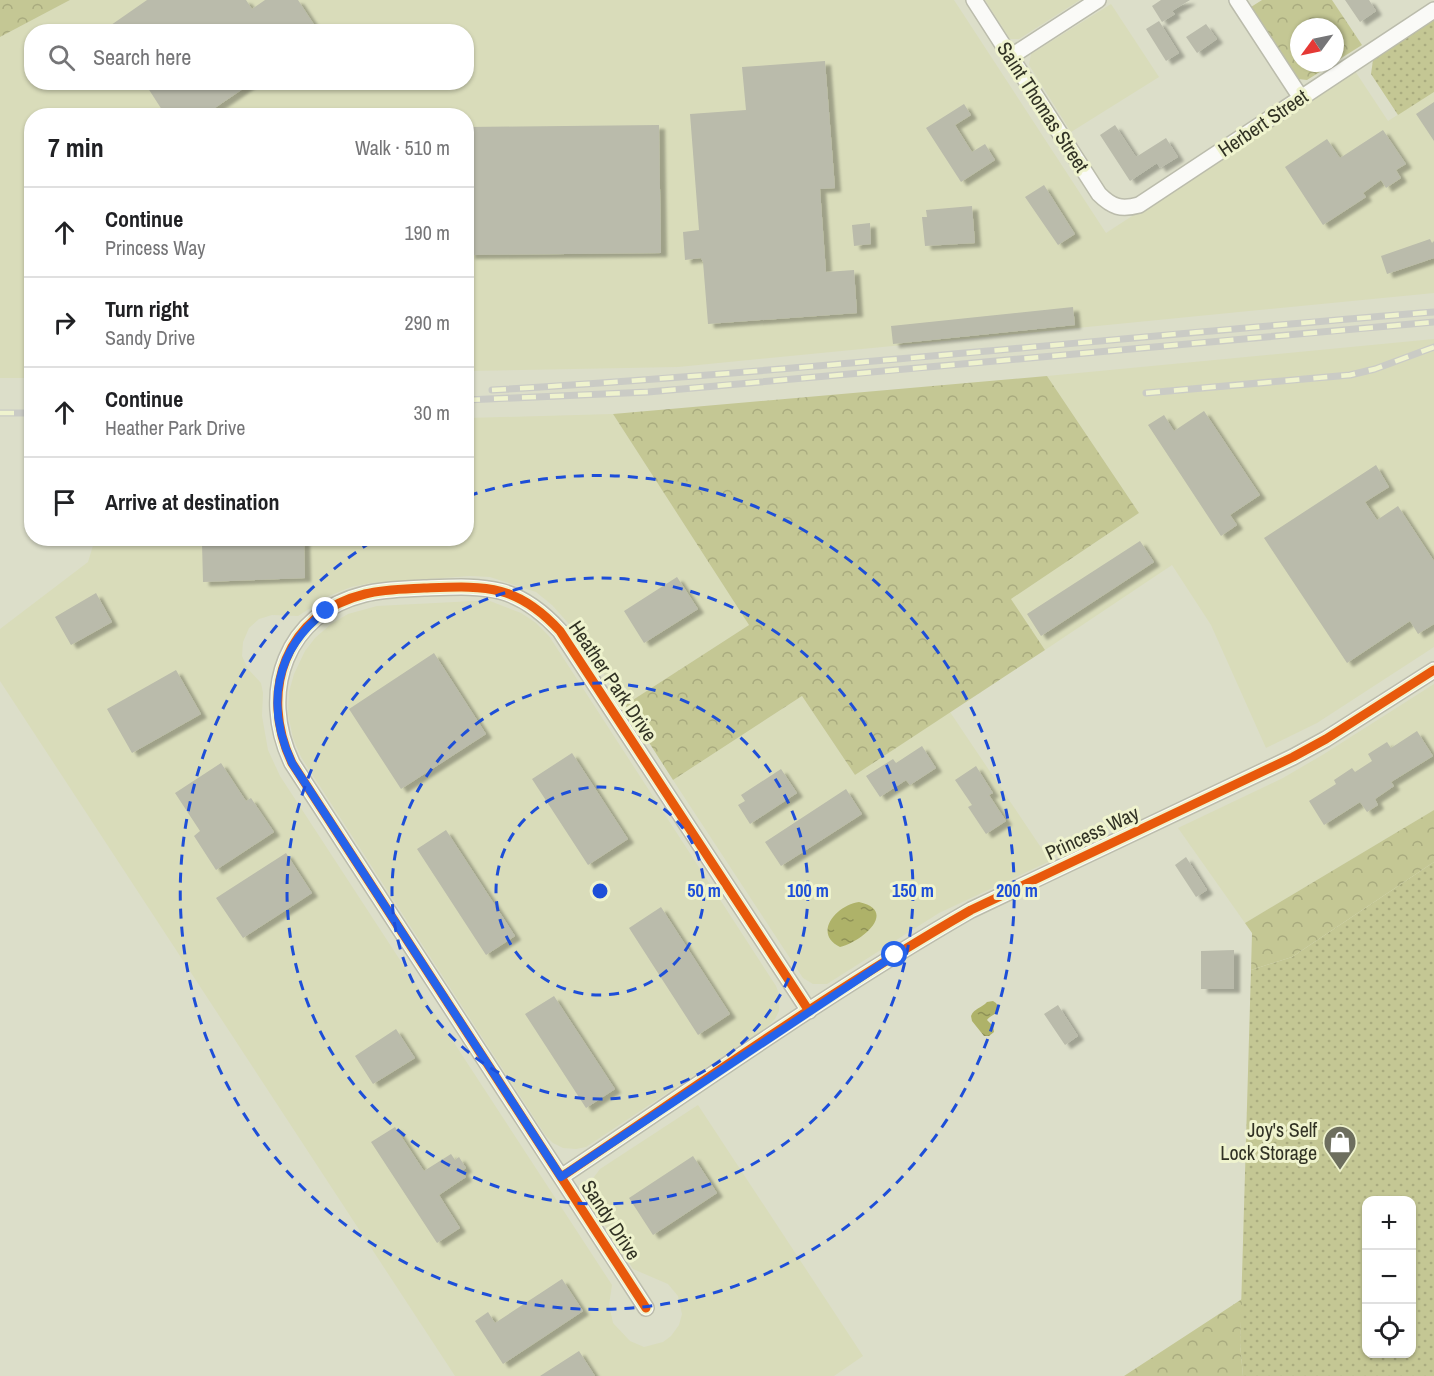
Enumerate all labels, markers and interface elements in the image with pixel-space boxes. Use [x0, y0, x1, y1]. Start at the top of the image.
north arrow [1290, 18, 1344, 72]
search box [24, 24, 474, 90]
street label: Saint Thomas Street [991, 36, 1096, 177]
icon: search [45, 41, 78, 74]
text: Search here [93, 42, 191, 72]
street label: Herbert Street [1212, 82, 1313, 163]
text: 7 min [48, 130, 104, 165]
text: Walk · 510 m [355, 134, 450, 161]
text: Continue [105, 204, 183, 234]
icon: ahead [48, 216, 81, 249]
text: 190 m [404, 219, 450, 246]
text: Princess Way [105, 234, 206, 261]
text: Turn right [105, 294, 189, 324]
icon: right [48, 306, 81, 339]
text: 290 m [404, 309, 450, 336]
text: Sandy Drive [105, 324, 195, 351]
text: Continue [105, 384, 183, 414]
icon: ahead [48, 396, 81, 429]
text: 30 m [414, 399, 450, 426]
text: Heather Park Drive [105, 414, 245, 441]
icon: arrive [48, 486, 81, 519]
text: Arrive at destination [105, 487, 279, 517]
route end [312, 597, 338, 623]
street label: Heather Park Drive [563, 615, 664, 746]
street label: Princess Way [1041, 799, 1144, 866]
text: 50 m [687, 878, 721, 903]
text: 100 m [787, 878, 829, 903]
text: 150 m [892, 878, 934, 903]
text: 200 m [996, 878, 1038, 903]
centre of rings [590, 881, 610, 901]
route start [881, 941, 907, 967]
place label: Joy's Self Lock Storage [1220, 1116, 1317, 1166]
shop icon: Joy's Self Lock Storage [1322, 1124, 1358, 1171]
street label: Sandy Drive [576, 1175, 647, 1265]
map controls [1362, 1196, 1416, 1358]
button: + [1362, 1196, 1416, 1250]
button: − [1362, 1250, 1416, 1304]
button: locate [1362, 1304, 1416, 1358]

